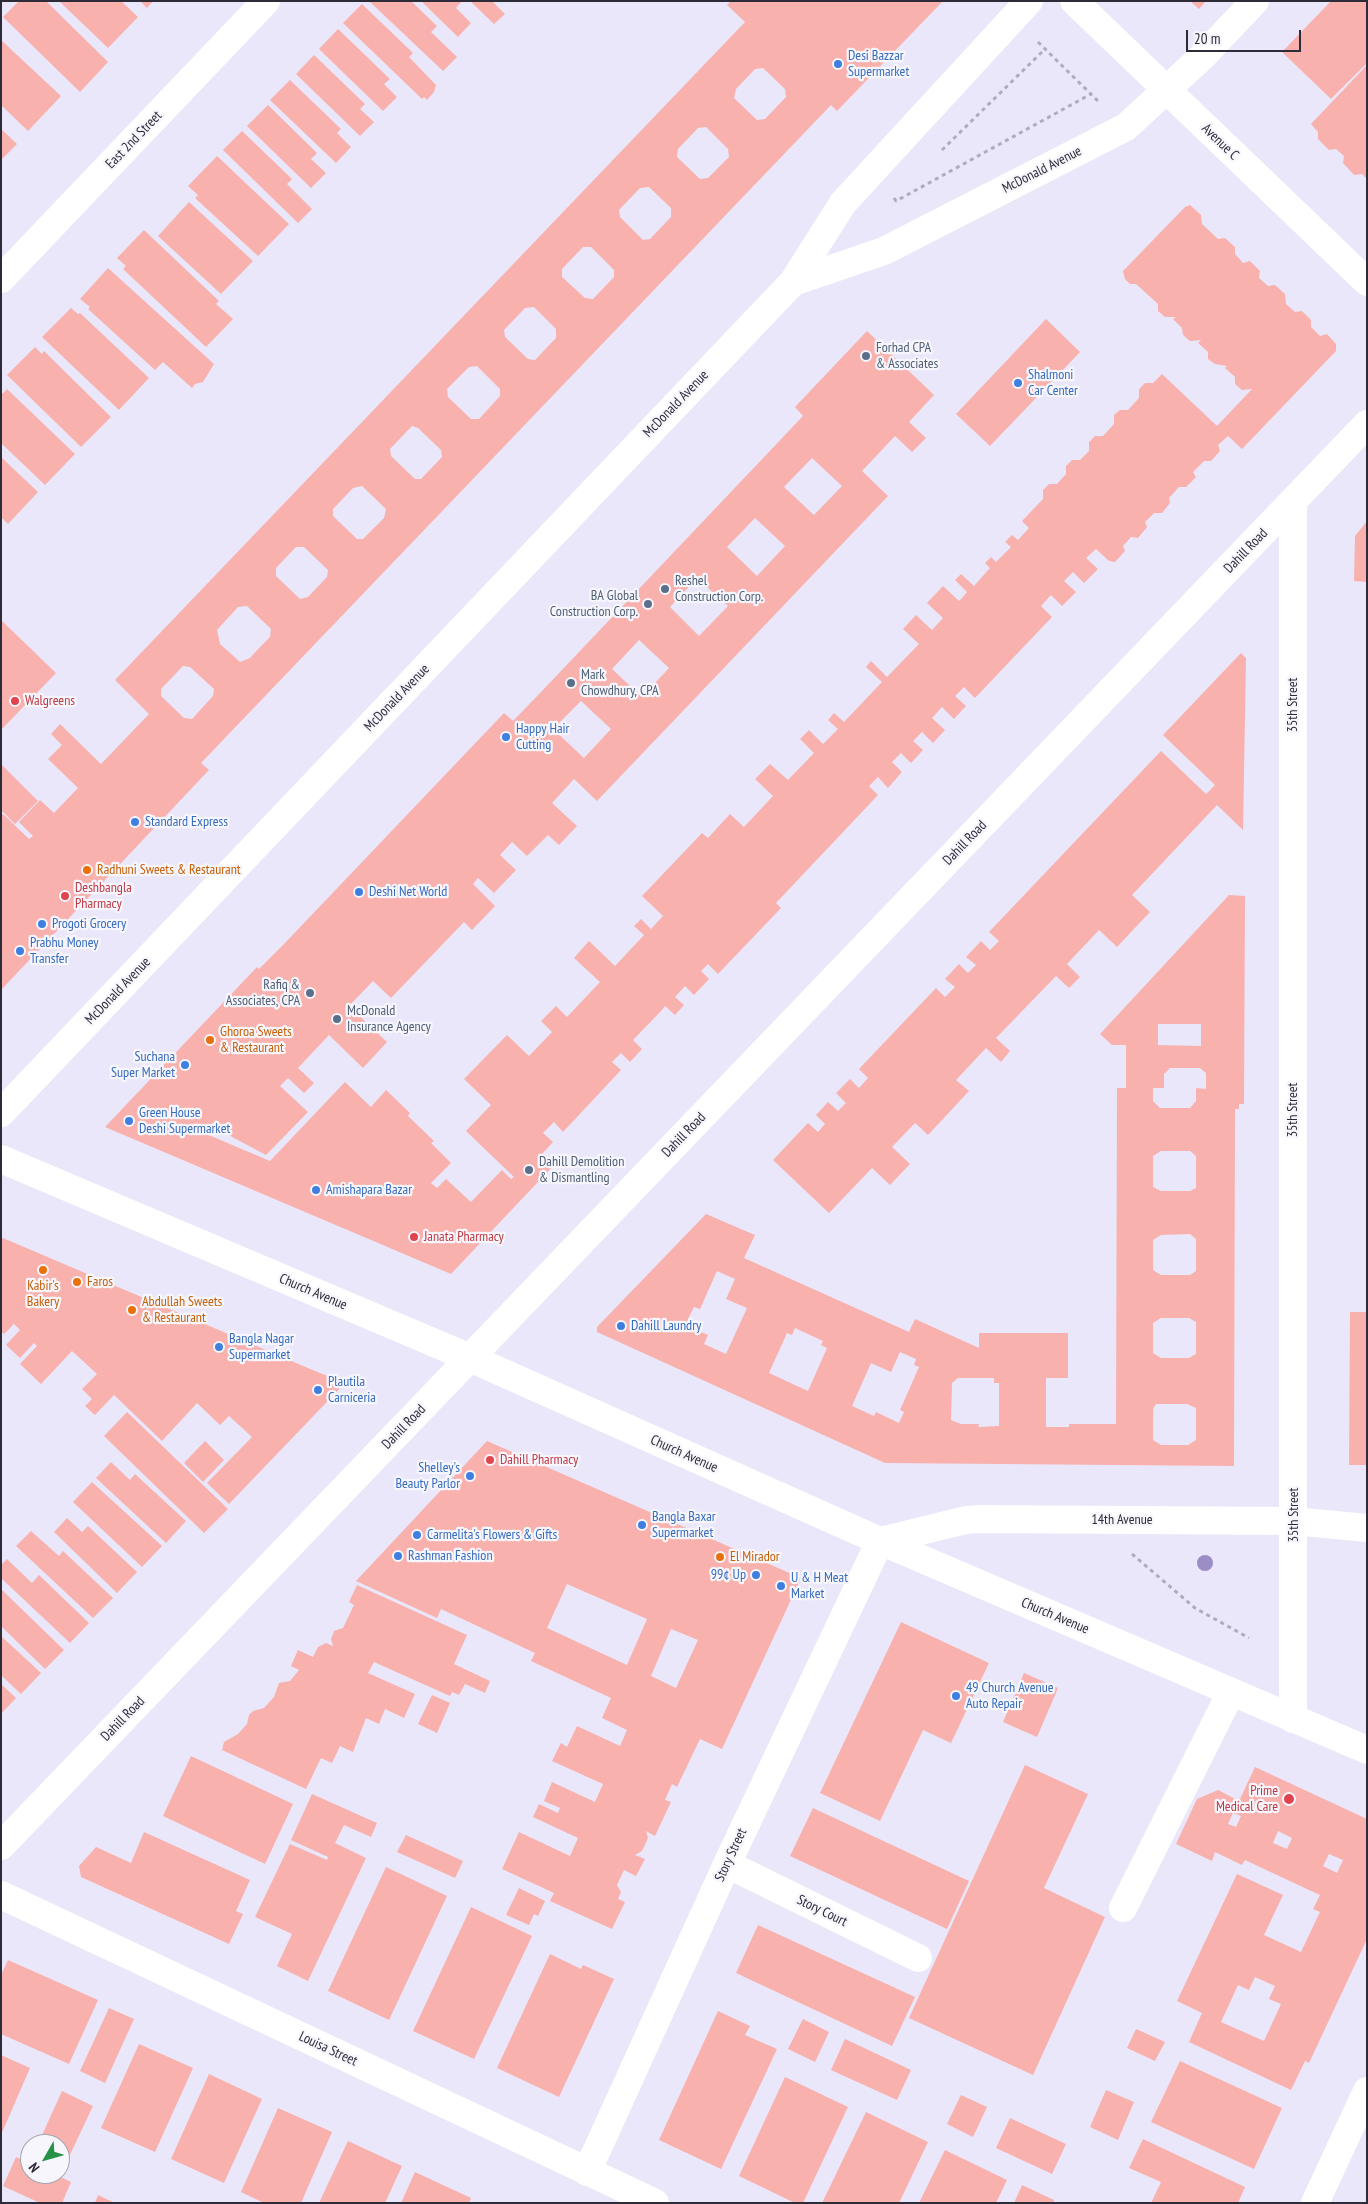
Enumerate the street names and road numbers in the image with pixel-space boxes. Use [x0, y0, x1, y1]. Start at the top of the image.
street label: East 2nd Street [102, 108, 166, 172]
street label: Avenue C [1198, 120, 1242, 164]
street label: McDonald Avenue [1000, 143, 1084, 197]
street label: McDonald Avenue [640, 367, 712, 441]
street label: Dahill Road [1221, 525, 1271, 577]
street label: McDonald Avenue [361, 661, 433, 735]
street label: 35th Street [1285, 678, 1301, 732]
street label: Dahill Road [940, 817, 990, 869]
street label: McDonald Avenue [82, 954, 154, 1028]
street label: 35th Street [1285, 1083, 1301, 1137]
street label: Dahill Road [659, 1109, 709, 1161]
street label: Church Avenue [277, 1270, 349, 1314]
street label: Dahill Road [379, 1401, 429, 1453]
street label: Church Avenue [648, 1432, 720, 1476]
street label: 35th Street [1286, 1488, 1302, 1542]
street label: 14th Avenue [1092, 1512, 1152, 1528]
street label: Church Avenue [1019, 1594, 1091, 1638]
street label: Dahill Road [98, 1693, 148, 1745]
street label: Story Street [711, 1826, 751, 1884]
street label: Story Court [794, 1892, 850, 1930]
street label: Louisa Street [296, 2028, 360, 2070]

